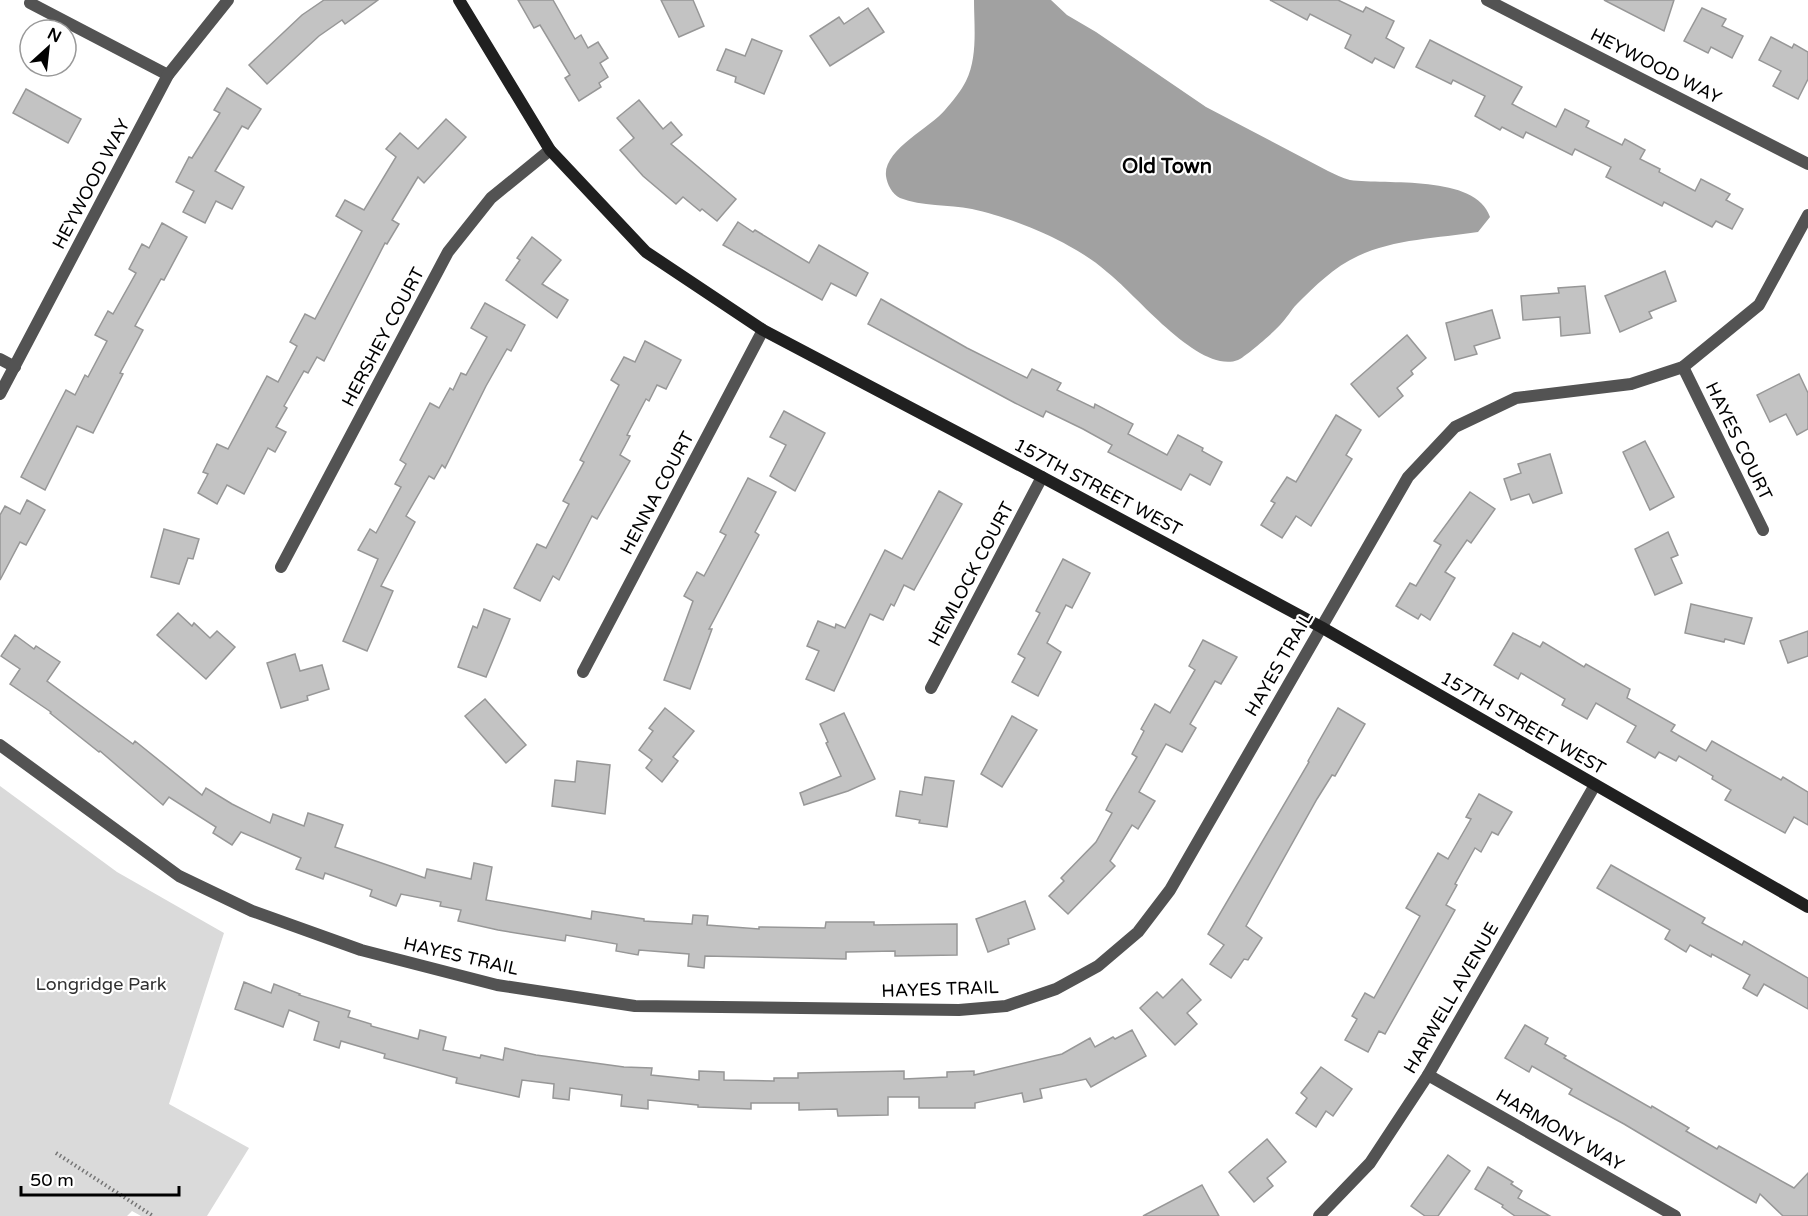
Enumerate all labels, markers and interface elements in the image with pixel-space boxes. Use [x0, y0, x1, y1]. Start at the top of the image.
north arrow [18, 18, 78, 78]
street label: HEYWOOD WAY [1587, 23, 1726, 109]
text: N [44, 24, 65, 47]
street label: HEYWOOD WAY [47, 115, 135, 253]
district label: Old Town [1122, 155, 1212, 179]
street label: HERSHEY COURT [337, 264, 429, 410]
street label: HAYES COURT [1701, 378, 1777, 504]
street label: HENNA COURT [615, 428, 699, 558]
street label: 157TH STREET WEST [1010, 433, 1186, 541]
street label: HEMLOCK COURT [924, 498, 1018, 650]
street label: HAYES TRAIL [1240, 607, 1318, 720]
street label: 157TH STREET WEST [1437, 667, 1610, 779]
street label: HARWELL AVENUE [1399, 918, 1503, 1078]
street label: HAYES TRAIL [401, 932, 521, 980]
park label: Longridge Park [35, 973, 167, 995]
street label: HAYES TRAIL [881, 976, 1000, 1002]
street label: HARMONY WAY [1492, 1084, 1629, 1176]
scale bar [21, 1159, 178, 1197]
text: 50 m [30, 1169, 74, 1191]

